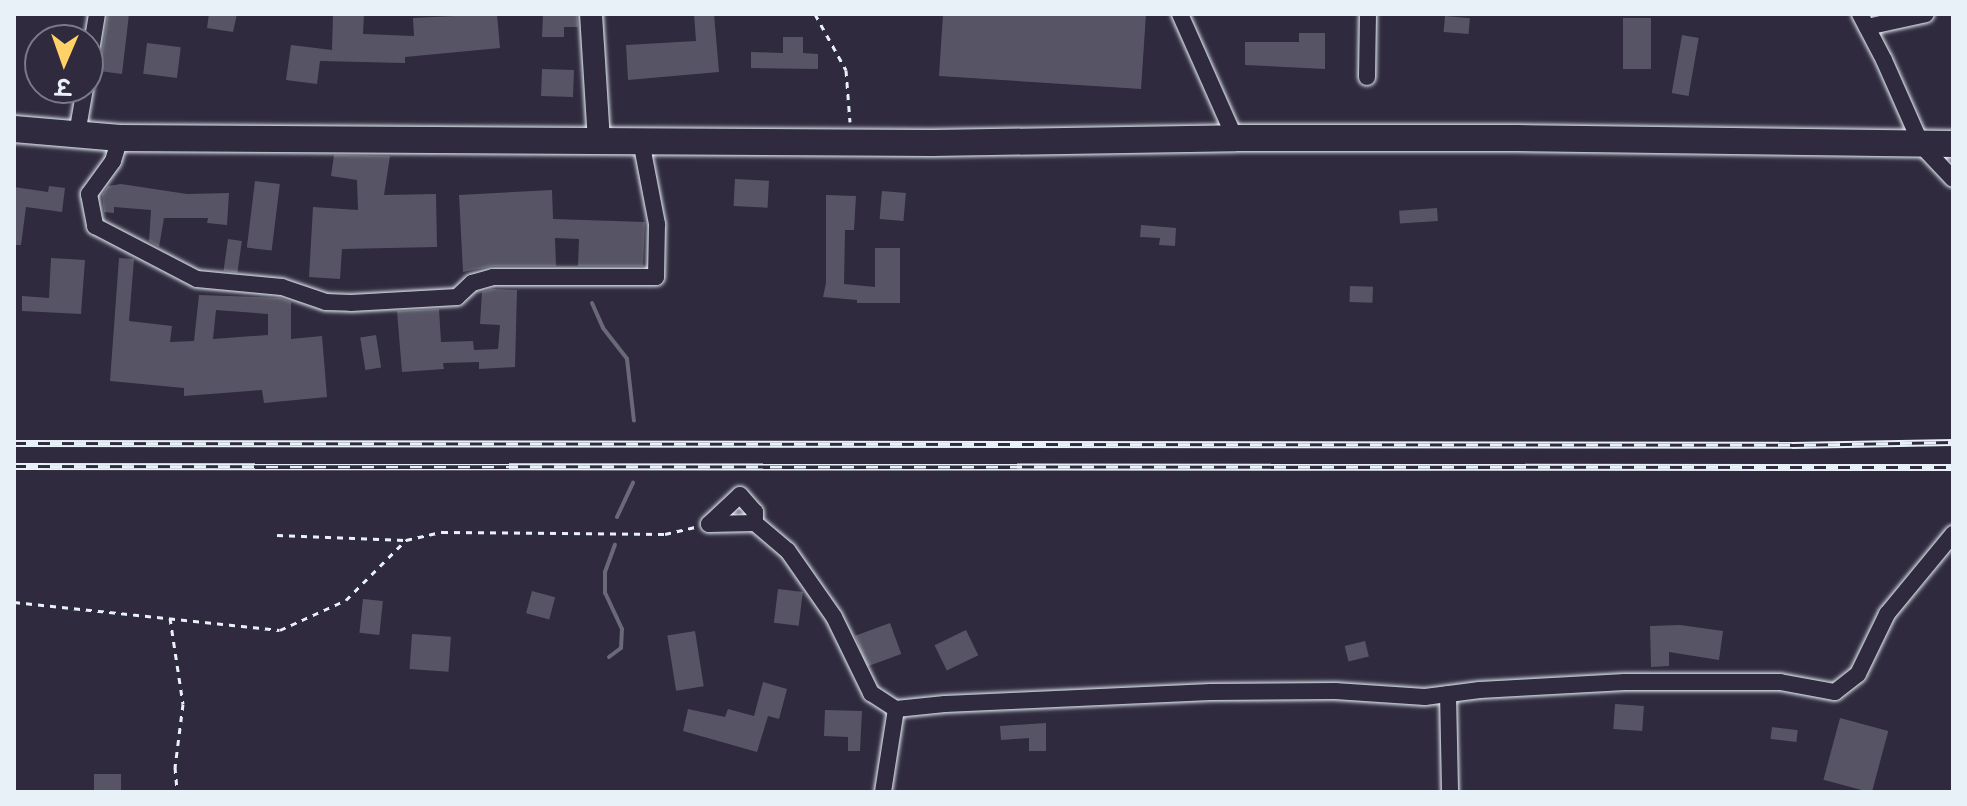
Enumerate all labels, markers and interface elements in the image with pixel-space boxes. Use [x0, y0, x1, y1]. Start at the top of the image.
north arrow [24, 24, 104, 104]
text: उ [55, 67, 71, 106]

